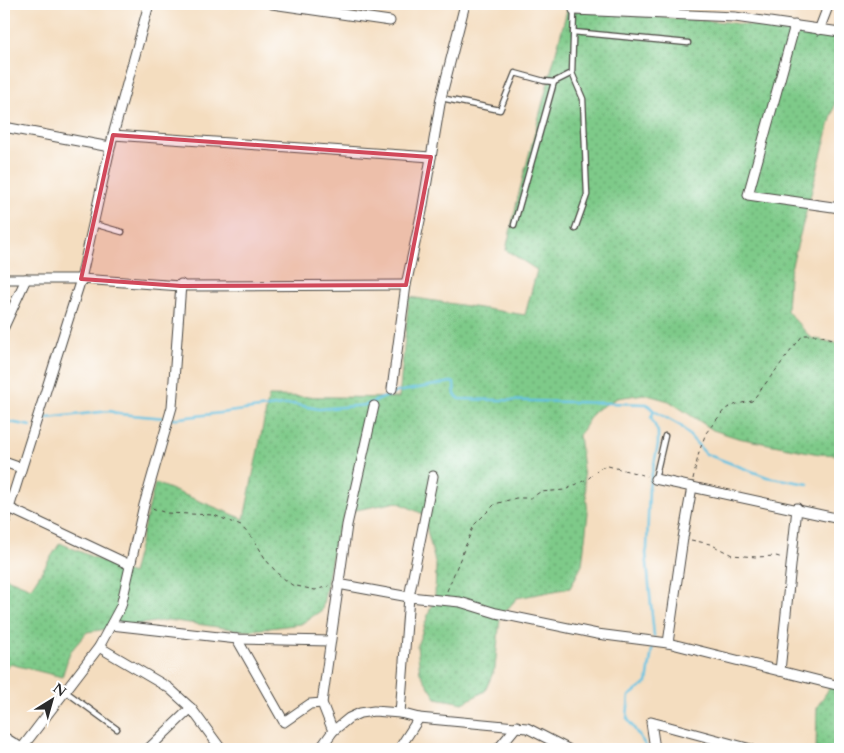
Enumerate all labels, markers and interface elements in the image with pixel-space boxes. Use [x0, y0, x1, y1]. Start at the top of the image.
north arrow [28, 676, 78, 726]
text: N [49, 679, 70, 701]

